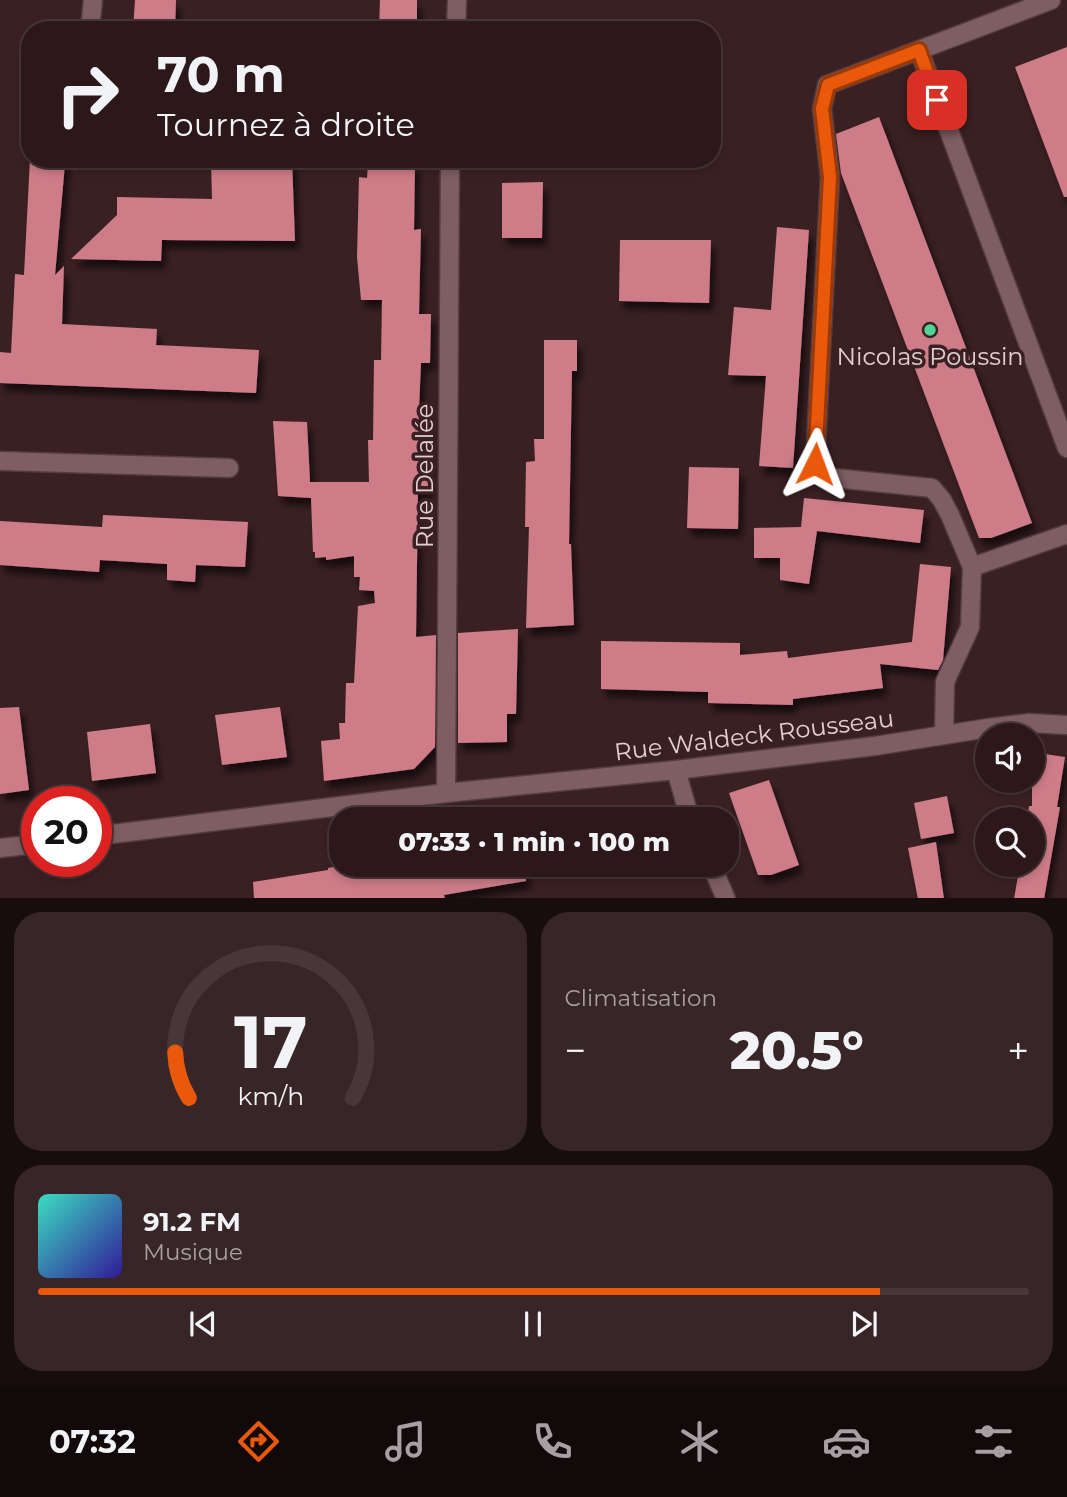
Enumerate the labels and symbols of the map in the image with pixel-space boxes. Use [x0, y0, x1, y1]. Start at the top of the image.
pin [907, 70, 967, 130]
marker: Nicolas Poussin [922, 322, 938, 338]
place label: Nicolas Poussin [836, 342, 1024, 371]
street label: Rue Delalée [410, 404, 439, 548]
position arrow [778, 427, 852, 501]
street label: Rue Waldeck Rousseau [613, 703, 895, 767]
speed limit sign: 20 [21, 786, 112, 877]

